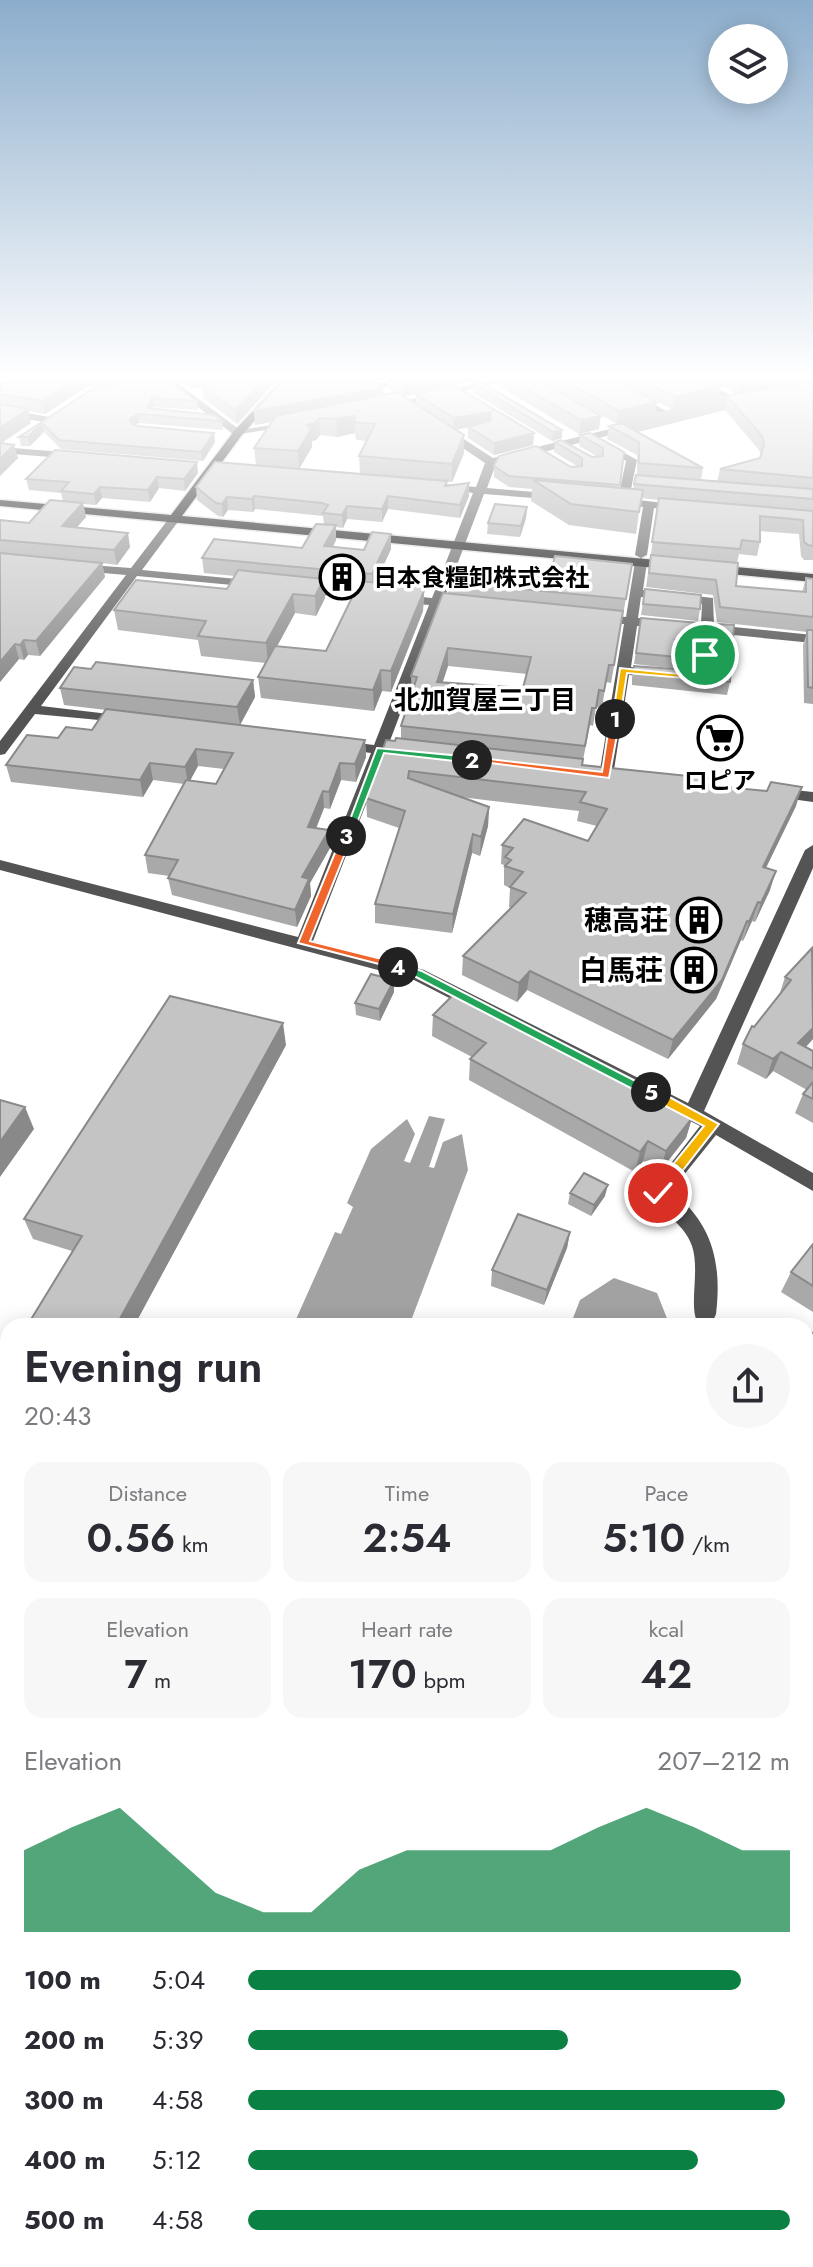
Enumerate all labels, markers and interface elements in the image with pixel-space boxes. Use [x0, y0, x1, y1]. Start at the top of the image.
map controls [708, 24, 788, 104]
button: layers [708, 24, 788, 104]
building icon: 日本食糧卸株式会社 [318, 553, 366, 601]
place label: 日本食糧卸株式会社 [373, 560, 589, 595]
pin [671, 621, 739, 689]
icon: arrive [683, 633, 727, 677]
district label: 北加賀屋三丁目 [394, 681, 576, 719]
pin: 1 [595, 699, 635, 739]
text: 1 [609, 703, 621, 735]
supermarket icon: ロピア [696, 714, 744, 762]
pin: 2 [452, 740, 492, 780]
text: 2 [465, 744, 479, 776]
place label: ロピア [684, 763, 756, 798]
pin: 3 [326, 816, 366, 856]
text: 3 [339, 820, 353, 852]
building icon: 穂高荘 [675, 896, 723, 944]
place label: 穂高荘 [584, 900, 668, 941]
building icon: 白馬荘 [670, 946, 718, 994]
pin: 4 [378, 947, 418, 987]
place label: 白馬荘 [579, 950, 663, 991]
text: 4 [390, 951, 406, 983]
pin: 5 [631, 1072, 671, 1112]
text: 5 [644, 1076, 658, 1108]
pin [624, 1159, 692, 1227]
icon: check [636, 1171, 680, 1215]
text: Evening run [24, 1335, 263, 1399]
button: share [706, 1344, 790, 1428]
text: 20:43 [24, 1397, 92, 1435]
text: Distance [108, 1477, 187, 1509]
text: Time [385, 1477, 429, 1509]
text: Pace [644, 1477, 688, 1509]
text: 0.56 [87, 1509, 175, 1567]
text: 2:54 [362, 1509, 452, 1567]
text: 5:10 [603, 1509, 685, 1567]
text: km [175, 1528, 209, 1560]
text: /km [685, 1528, 730, 1560]
text: Elevation [106, 1613, 189, 1645]
text: Heart rate [361, 1613, 453, 1645]
text: kcal [649, 1613, 684, 1645]
text: 7 [124, 1645, 147, 1703]
text: 170 [348, 1645, 417, 1703]
text: 42 [641, 1645, 692, 1703]
text: m [147, 1664, 171, 1696]
text: bpm [417, 1664, 466, 1696]
text: Elevation [24, 1742, 122, 1780]
text: 207–212 m [657, 1742, 790, 1780]
text: 100 m [24, 1961, 101, 1999]
text: 5:04 [152, 1961, 205, 1999]
text: 200 m [24, 2021, 105, 2059]
text: 5:39 [152, 2021, 204, 2059]
text: 300 m [24, 2081, 104, 2119]
text: 4:58 [152, 2081, 204, 2119]
text: 400 m [24, 2141, 106, 2179]
text: 5:12 [152, 2141, 201, 2179]
text: 500 m [24, 2201, 104, 2239]
text: 4:58 [152, 2201, 204, 2239]

